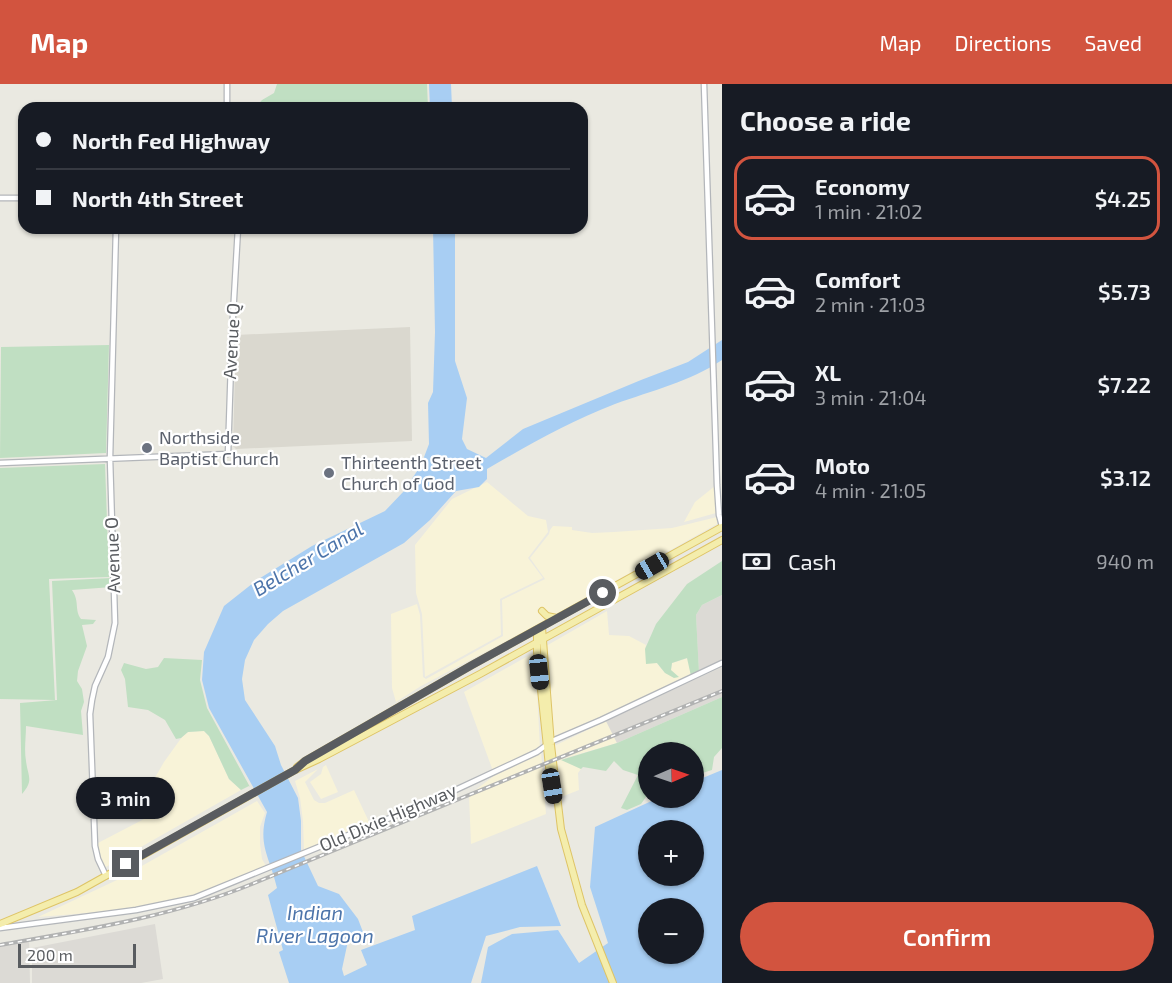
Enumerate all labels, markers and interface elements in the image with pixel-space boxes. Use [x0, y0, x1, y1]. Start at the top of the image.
text: Map [30, 25, 88, 59]
text: Map [879, 30, 922, 55]
text: Directions [955, 30, 1051, 55]
text: Saved [1084, 30, 1142, 55]
text: Choose a ride [740, 104, 911, 136]
text: North Fed Highway [72, 127, 270, 153]
icon: car [743, 171, 797, 225]
text: Economy [815, 173, 910, 199]
text: North 4th Street [72, 185, 243, 211]
text: $4.25 [1095, 185, 1151, 211]
text: 1 min · 21:02 [815, 199, 922, 223]
icon: car [743, 264, 797, 318]
text: Comfort [815, 266, 900, 292]
text: $5.73 [1098, 278, 1151, 304]
text: 2 min · 21:03 [815, 292, 926, 316]
street label: Avenue Q [218, 302, 244, 380]
icon: car [743, 357, 797, 411]
text: XL [815, 359, 841, 385]
text: $7.22 [1097, 371, 1151, 397]
text: 3 min · 21:04 [815, 385, 927, 409]
place label: Northside Baptist Church [159, 426, 279, 469]
marker: Northside Baptist Church [140, 441, 154, 455]
icon: car [743, 450, 797, 504]
place label: Thirteenth Street Church of God [341, 451, 482, 494]
text: Moto [815, 452, 870, 478]
text: $3.12 [1100, 464, 1151, 490]
marker: Thirteenth Street Church of God [322, 466, 336, 480]
text: 4 min · 21:05 [815, 478, 926, 502]
street label: Avenue O [100, 516, 124, 594]
water label: Belcher Canal [248, 516, 367, 601]
icon: cash [740, 545, 773, 578]
text: Cash [788, 548, 837, 574]
car [632, 549, 672, 583]
text: 940 m [1096, 549, 1154, 573]
route start [589, 579, 616, 606]
car [528, 653, 550, 691]
north arrow [638, 742, 704, 808]
map controls [638, 742, 704, 964]
car [540, 767, 564, 805]
callout: 3 min [76, 777, 176, 819]
street label: Old Dixie Highway [316, 778, 460, 856]
text: 3 min [100, 786, 151, 810]
button: + [638, 820, 704, 886]
route end [112, 850, 139, 877]
button: − [638, 898, 704, 964]
water label: Indian River Lagoon [256, 900, 374, 947]
button: Confirm [740, 902, 1154, 971]
scale bar [18, 941, 136, 968]
text: 200 m [27, 945, 73, 964]

